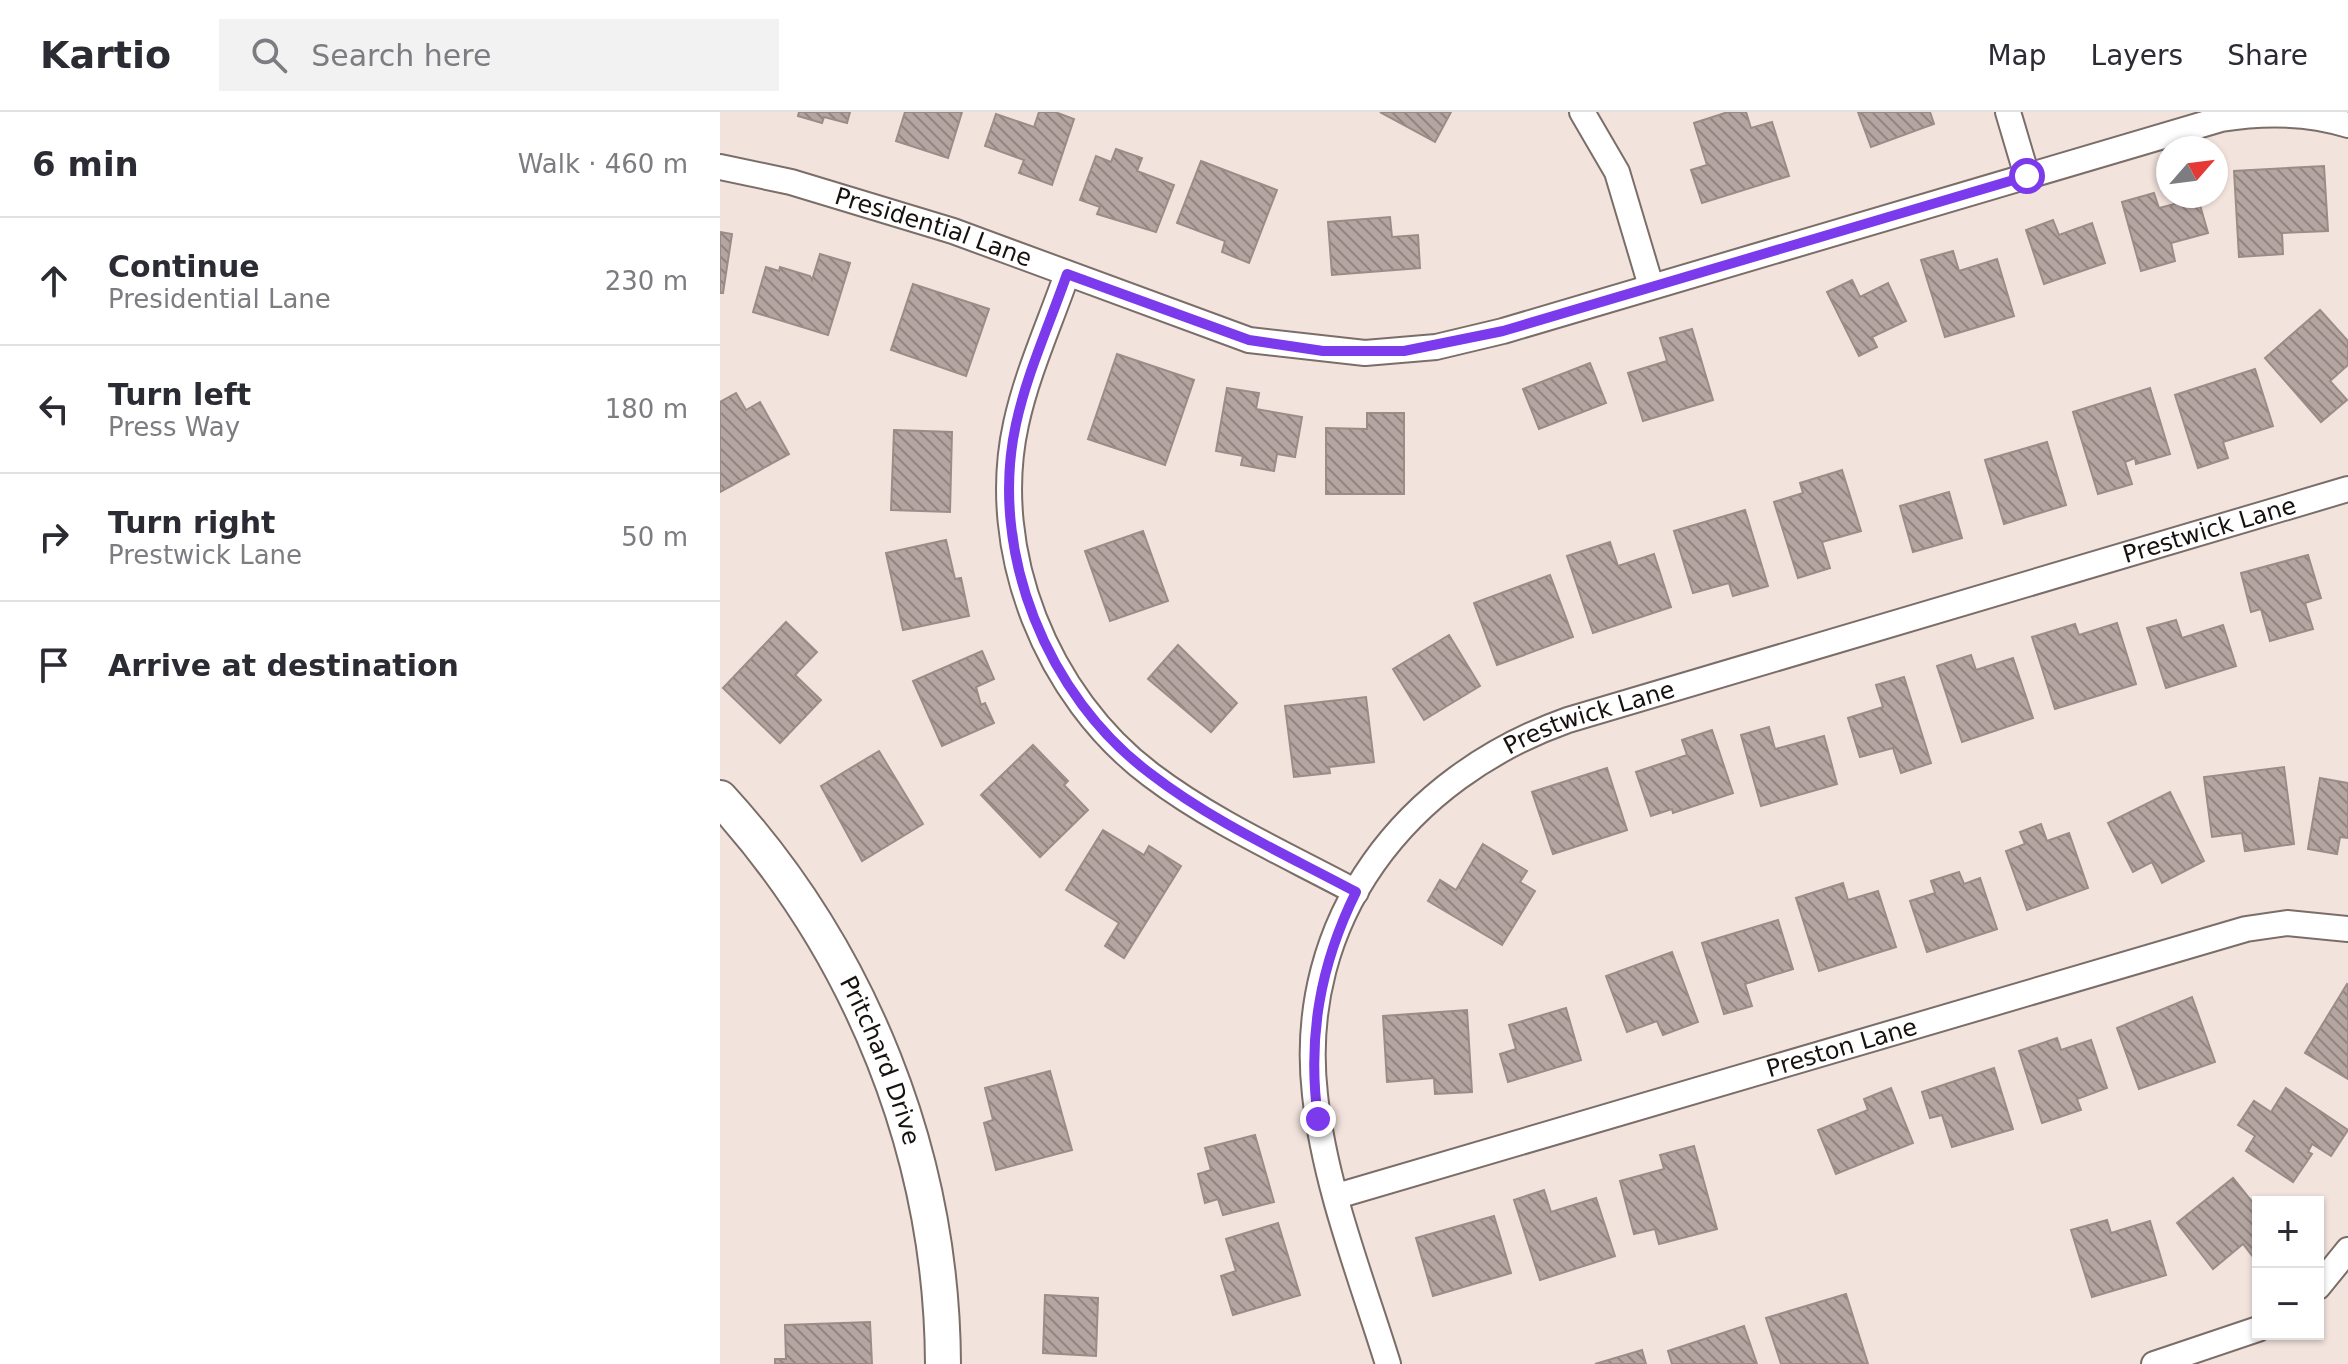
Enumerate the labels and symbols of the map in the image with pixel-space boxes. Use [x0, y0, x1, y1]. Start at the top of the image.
north arrow [2156, 136, 2228, 208]
route start [2009, 158, 2045, 194]
street label: Presidential Lane [831, 182, 1036, 273]
street label: Prestwick Lane [2119, 491, 2299, 569]
street label: Prestwick Lane [1499, 675, 1678, 760]
street label: Pritchard Drive [834, 971, 926, 1148]
street label: Preston Lane [1763, 1012, 1920, 1083]
route end [1300, 1101, 1336, 1137]

